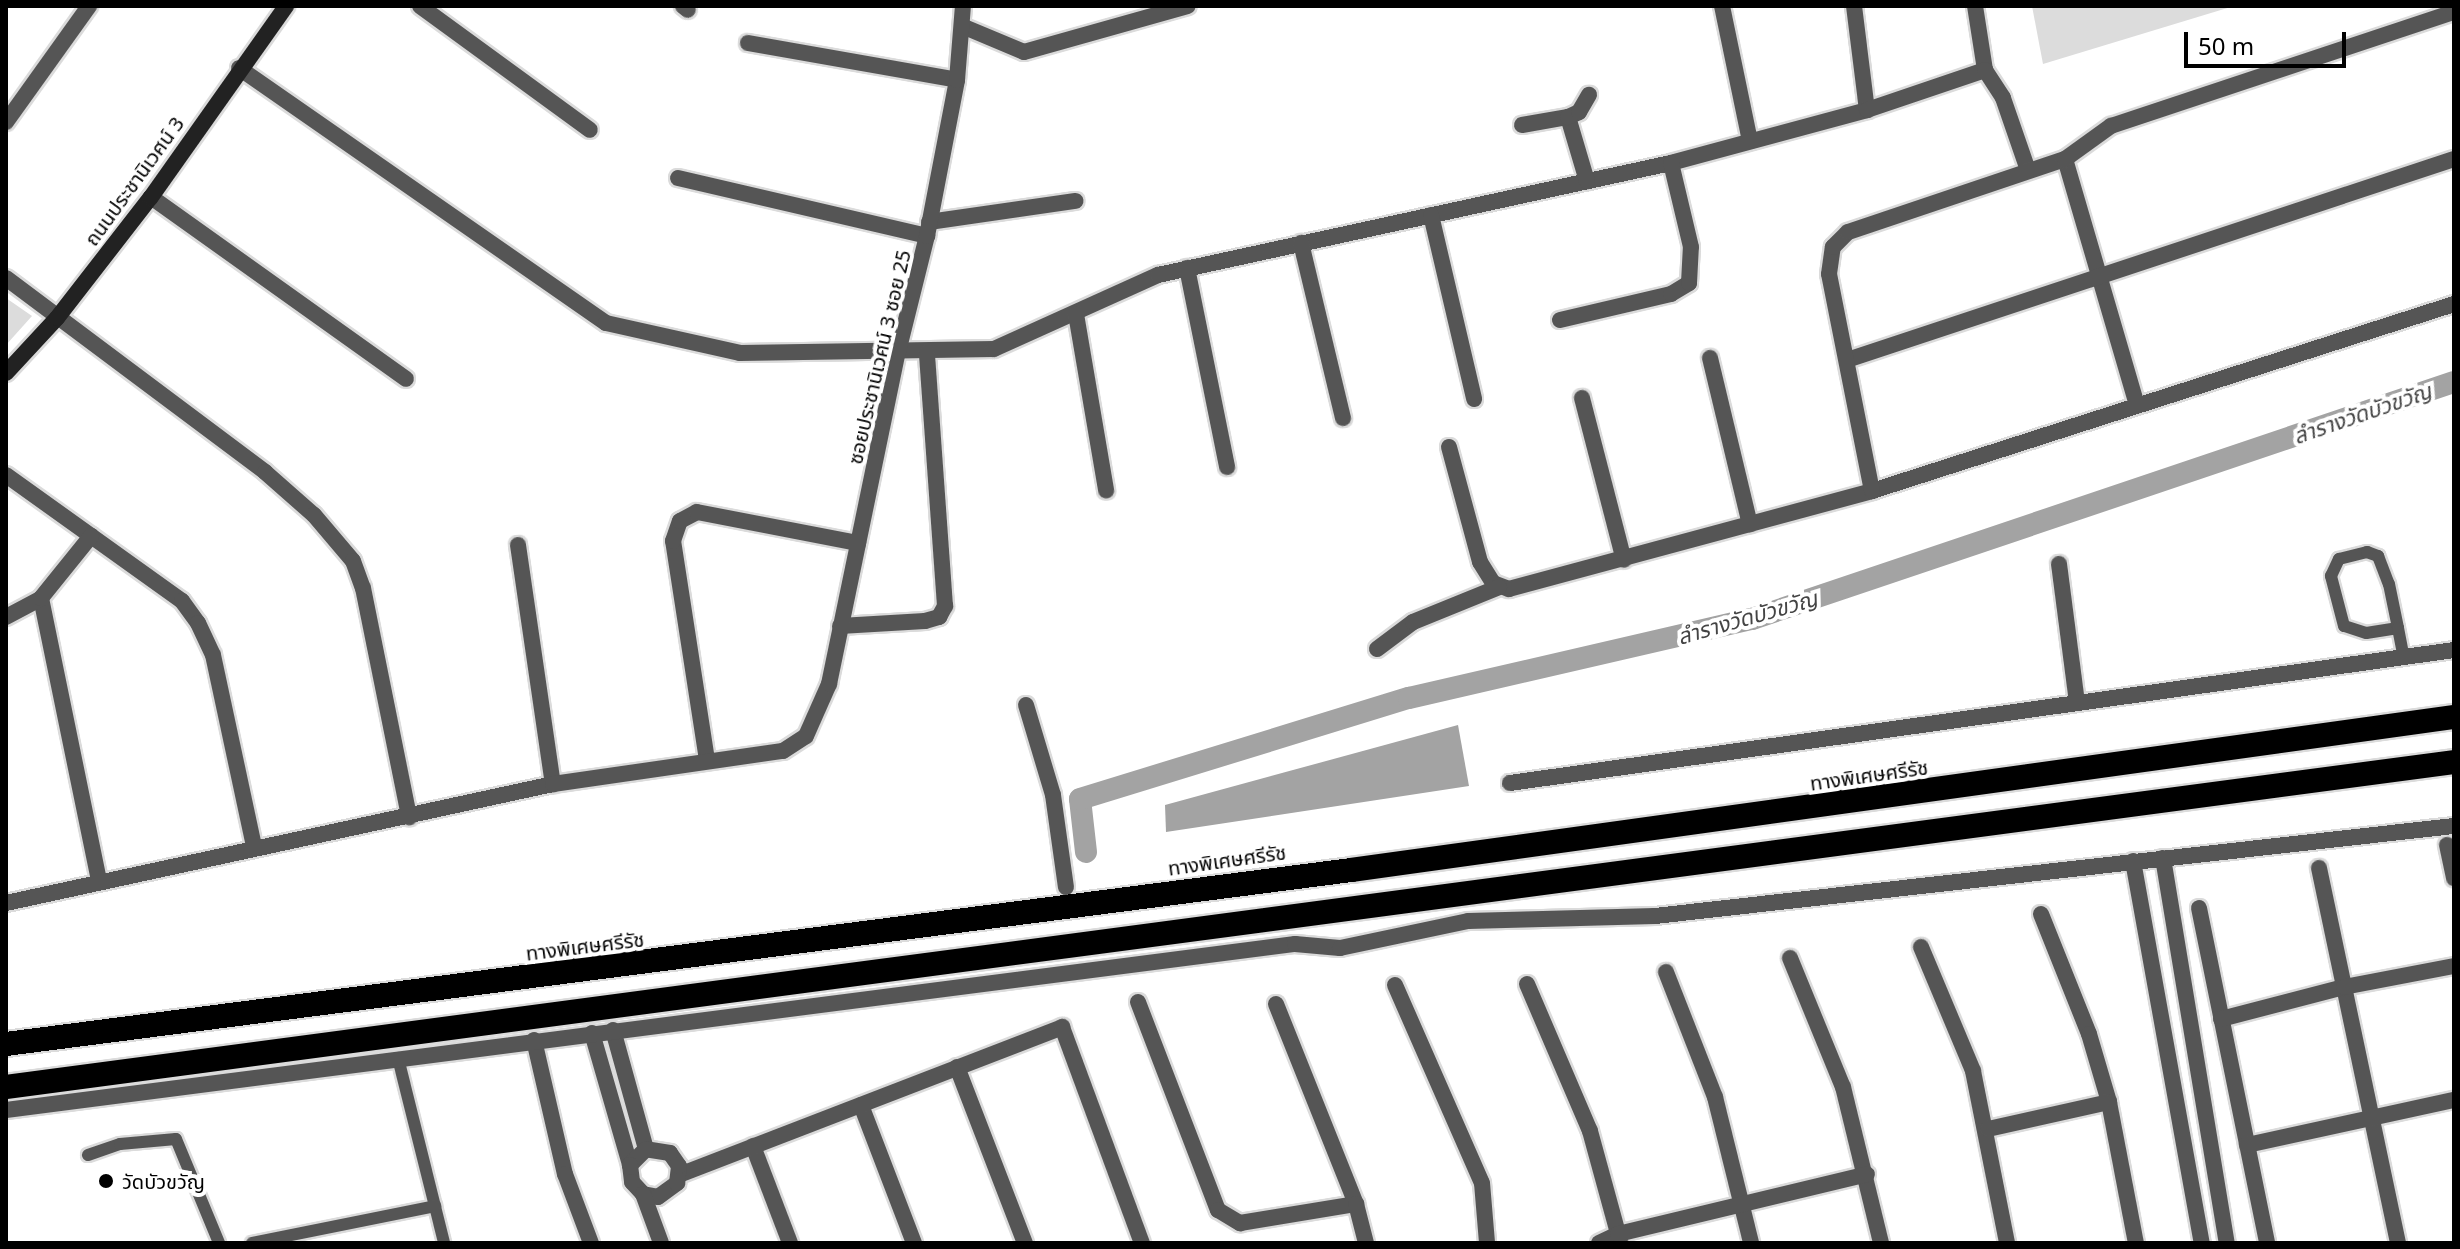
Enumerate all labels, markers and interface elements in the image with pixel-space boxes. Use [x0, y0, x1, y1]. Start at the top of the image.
scale bar [2188, 16, 2350, 66]
text: 50 m [2198, 29, 2254, 62]
street label: ถนนประชานิเวศน์ 3 [79, 112, 189, 250]
street label: ซอยประชานิเวศน์ 3 ซอย 25 [843, 247, 915, 467]
water label: ลำรางวัดบัวขวัญ [2289, 377, 2435, 449]
water label: ลำรางวัดบัวขวัญ [1674, 584, 1820, 650]
street label: ทางพิเศษศรีรัช [1808, 755, 1930, 795]
street label: ทางพิเศษศรีรัช [1166, 840, 1288, 880]
street label: ทางพิเศษศรีรัช [524, 927, 646, 965]
place label: วัดบัวขวัญ [122, 1169, 205, 1193]
marker: วัดบัวขวัญ [97, 1172, 115, 1190]

